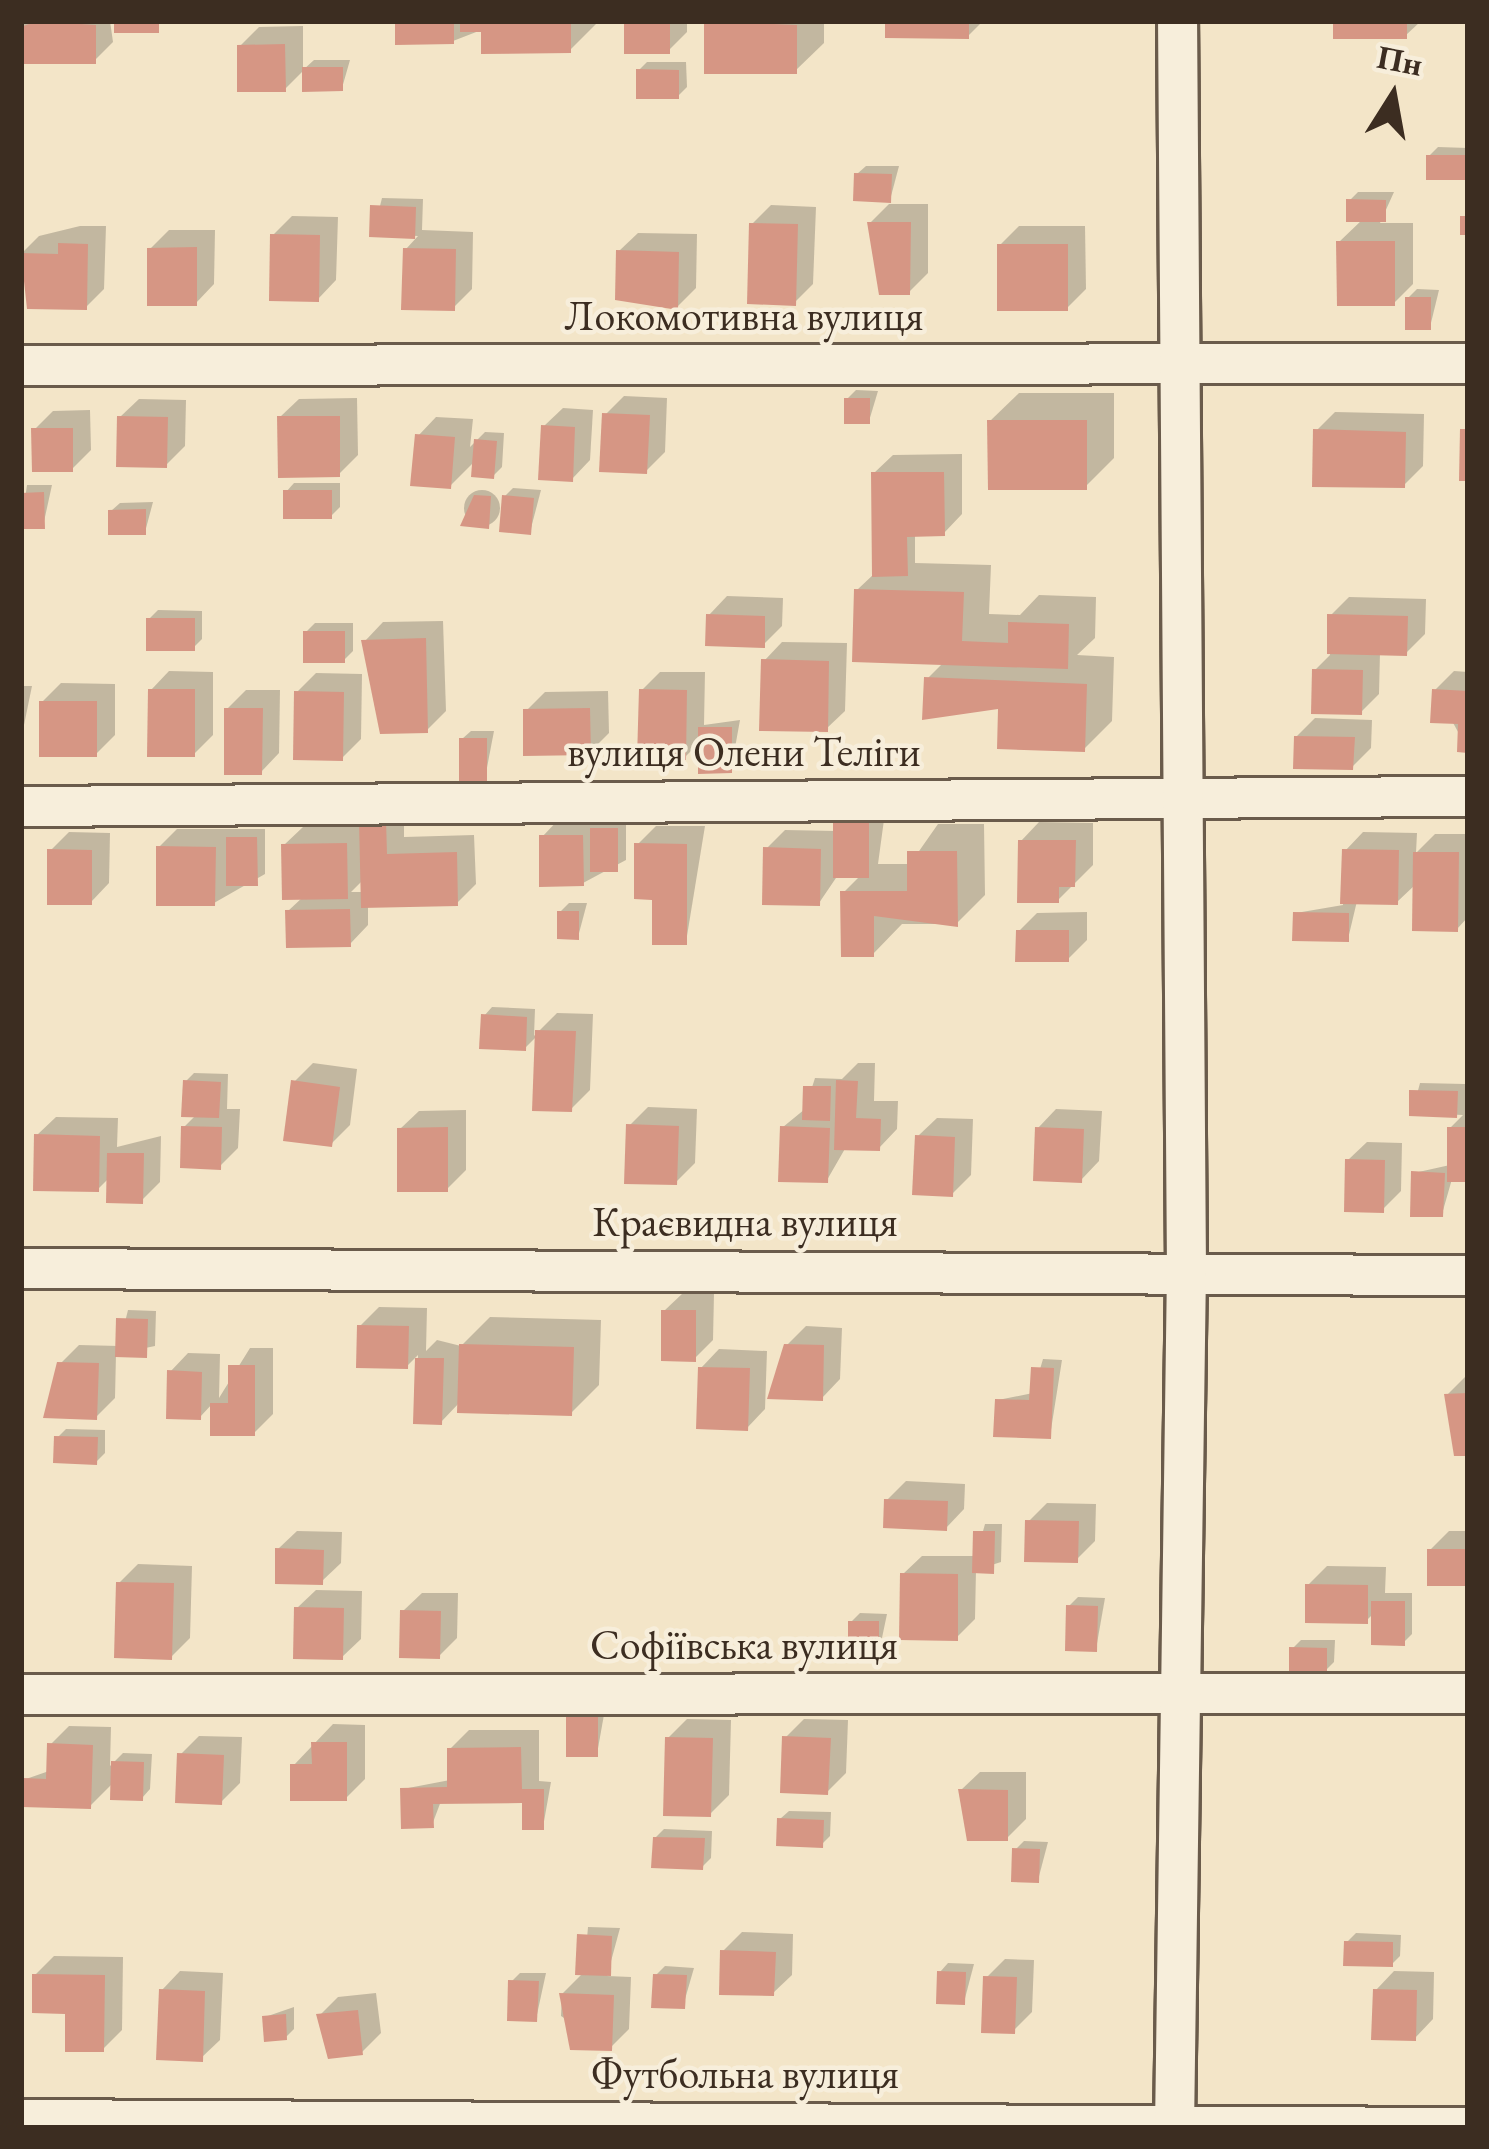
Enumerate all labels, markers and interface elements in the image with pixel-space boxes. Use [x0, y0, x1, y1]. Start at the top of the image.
text: Пн [1374, 35, 1426, 86]
north arrow [1333, 36, 1453, 156]
street label: Локомотивна вулиця [565, 291, 923, 341]
street label: вулиця Олени Теліги [567, 727, 921, 777]
street label: Краєвидна вулиця [592, 1197, 898, 1247]
street label: Софіївська вулиця [590, 1620, 898, 1670]
street label: Футбольна вулиця [591, 2049, 899, 2099]

